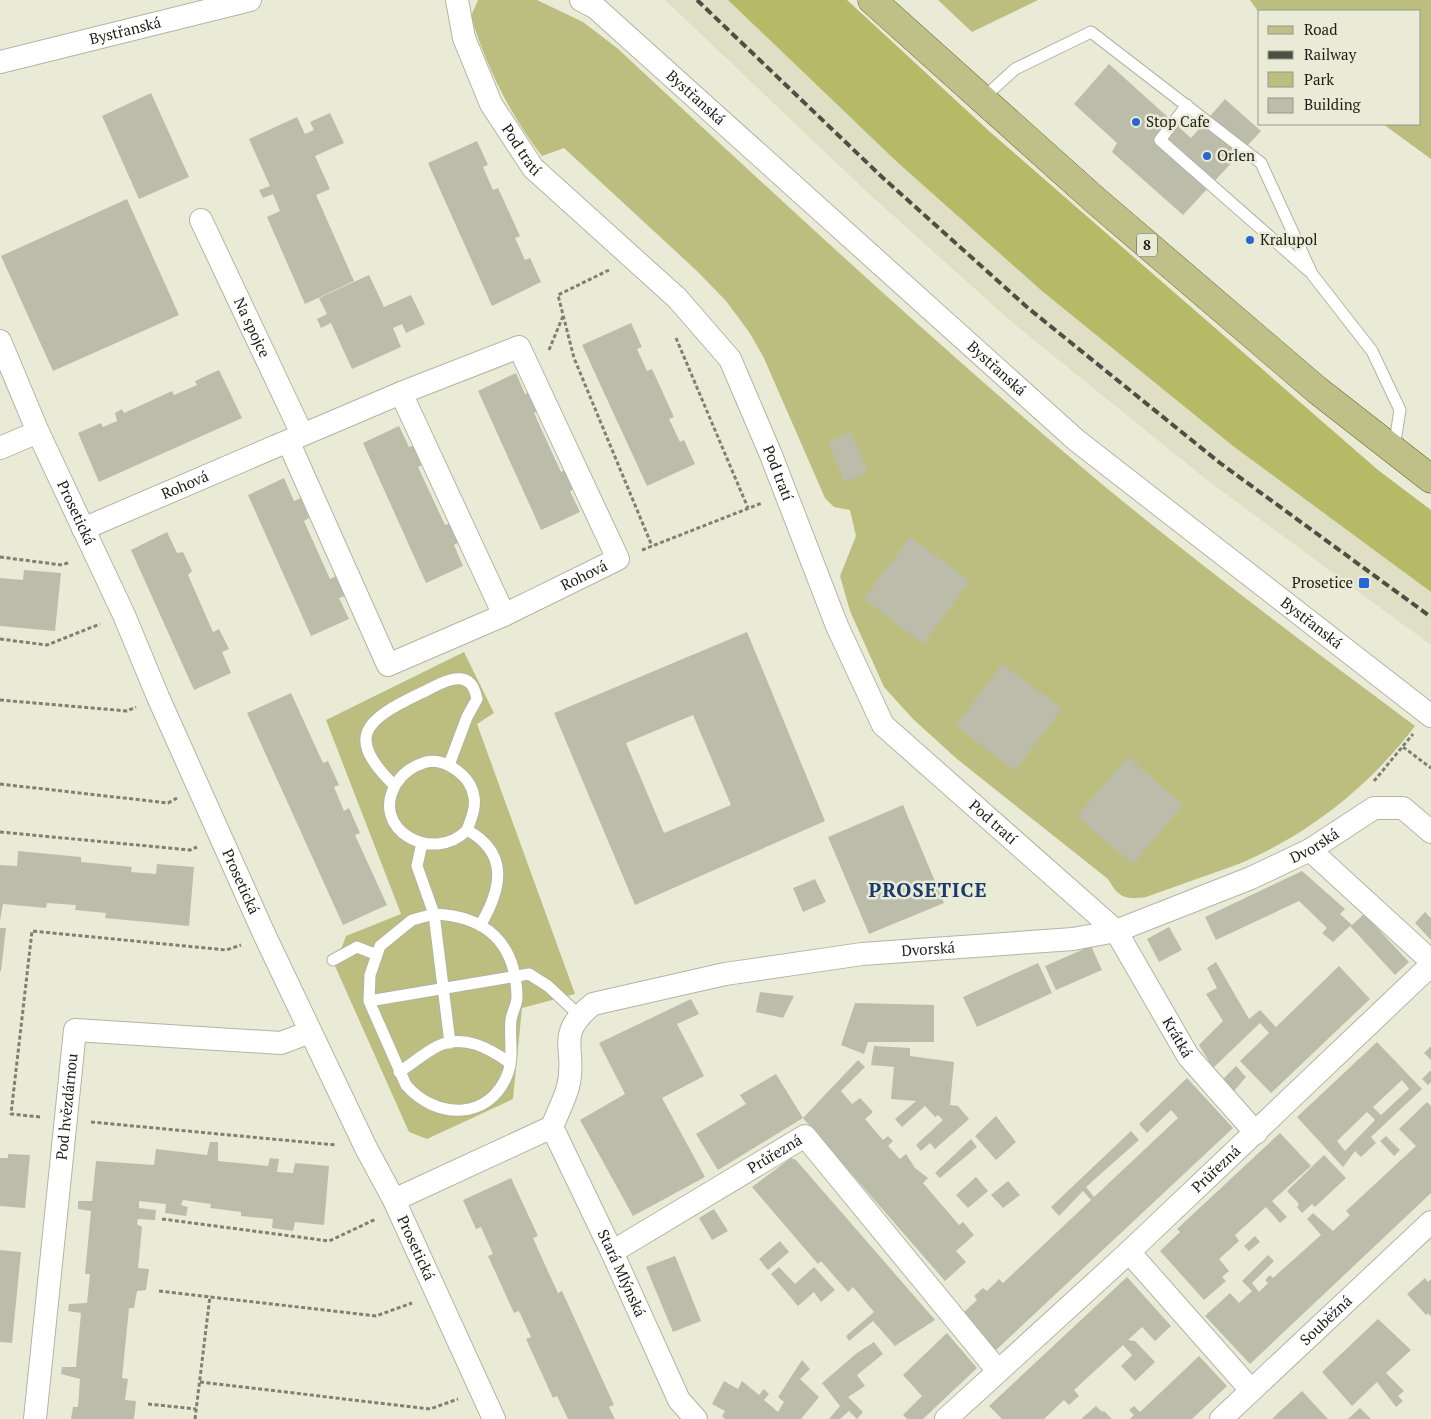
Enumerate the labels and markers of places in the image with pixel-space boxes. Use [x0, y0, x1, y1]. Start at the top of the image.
place label: Stop Cafe [1146, 111, 1210, 131]
marker: Stop Cafe [1130, 116, 1142, 128]
place label: Orlen [1217, 145, 1255, 165]
marker: Orlen [1201, 150, 1213, 162]
place label: Kralupol [1260, 229, 1317, 249]
marker: Kralupol [1244, 234, 1256, 246]
place label: Prosetice [1292, 572, 1353, 592]
marker: Prosetice [1357, 576, 1371, 590]

